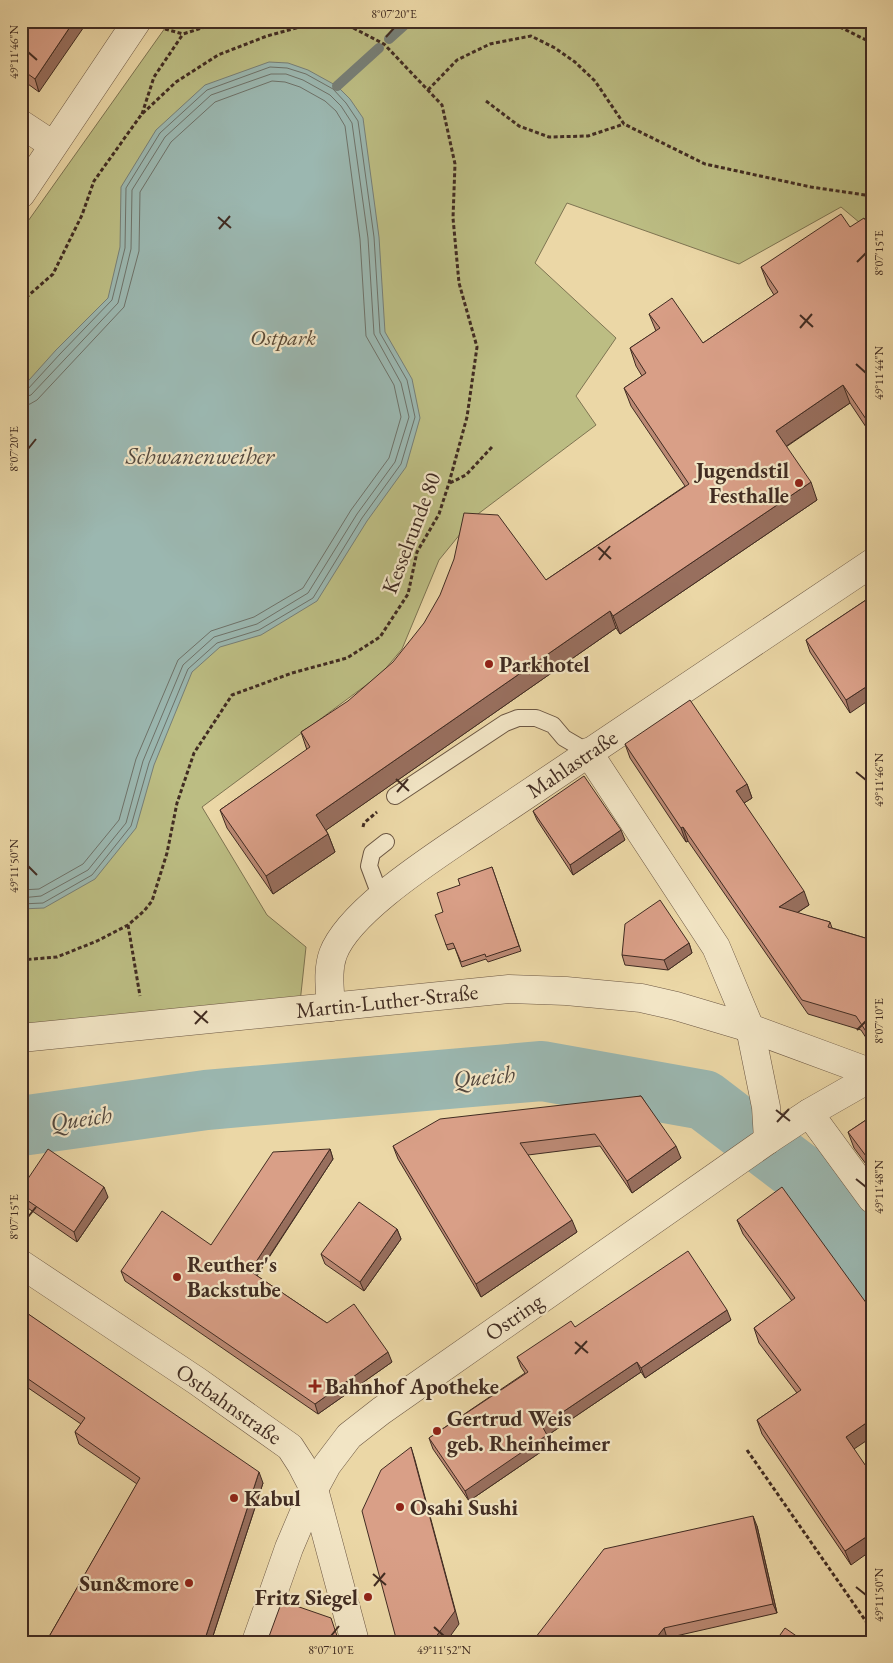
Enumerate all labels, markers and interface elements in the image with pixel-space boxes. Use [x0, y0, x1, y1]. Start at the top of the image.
text: 8°07'20"E [371, 6, 417, 22]
text: 49°11'46"N [6, 25, 22, 79]
text: 8°07'15"E [871, 230, 887, 276]
park label: Ostpark [250, 323, 316, 352]
text: 49°11'44"N [871, 346, 887, 400]
text: 8°07'20"E [6, 426, 22, 472]
water label: Schwanenweiher [125, 440, 276, 471]
place label: Jugendstil Festhalle [694, 456, 789, 510]
street label: Kesselrunde 80 [375, 468, 448, 598]
marker: Jugendstil Festhalle [793, 477, 805, 489]
place label: Parkhotel [499, 650, 589, 679]
marker: Parkhotel [483, 658, 495, 670]
street label: Mahlastraße [521, 723, 623, 805]
text: 49°11'46"N [871, 753, 887, 807]
text: 49°11'50"N [6, 839, 22, 893]
street label: Martin-Luther-Straße [294, 977, 480, 1025]
text: 8°07'10"E [871, 998, 887, 1044]
water label: Queich [452, 1058, 516, 1094]
water label: Queich [48, 1098, 114, 1138]
text: 49°11'48"N [871, 1160, 887, 1214]
text: 8°07'15"E [6, 1194, 22, 1240]
place label: Reuther's Backstube [187, 1250, 281, 1304]
marker: Reuther's Backstube [171, 1271, 183, 1283]
street label: Ostring [479, 1286, 549, 1347]
street label: Ostbahnstraße [170, 1357, 288, 1451]
place label: Bahnhof Apotheke [325, 1372, 499, 1401]
marker: Bahnhof Apotheke [309, 1380, 321, 1392]
place label: Gertrud Weis geb. Rheinheimer [447, 1404, 611, 1458]
marker: Gertrud Weis geb. Rheinheimer [431, 1425, 443, 1437]
place label: Kabul [244, 1484, 301, 1513]
marker: Kabul [228, 1492, 240, 1504]
place label: Osahi Sushi [410, 1493, 518, 1522]
marker: Osahi Sushi [394, 1501, 406, 1513]
text: 49°11'50"N [871, 1568, 887, 1622]
place label: Sun&more [79, 1569, 179, 1598]
marker: Sun&more [183, 1577, 195, 1589]
place label: Fritz Siegel [255, 1583, 358, 1612]
marker: Fritz Siegel [362, 1591, 374, 1603]
text: 8°07'10"E [308, 1642, 354, 1658]
text: 49°11'52"N [417, 1642, 471, 1658]

